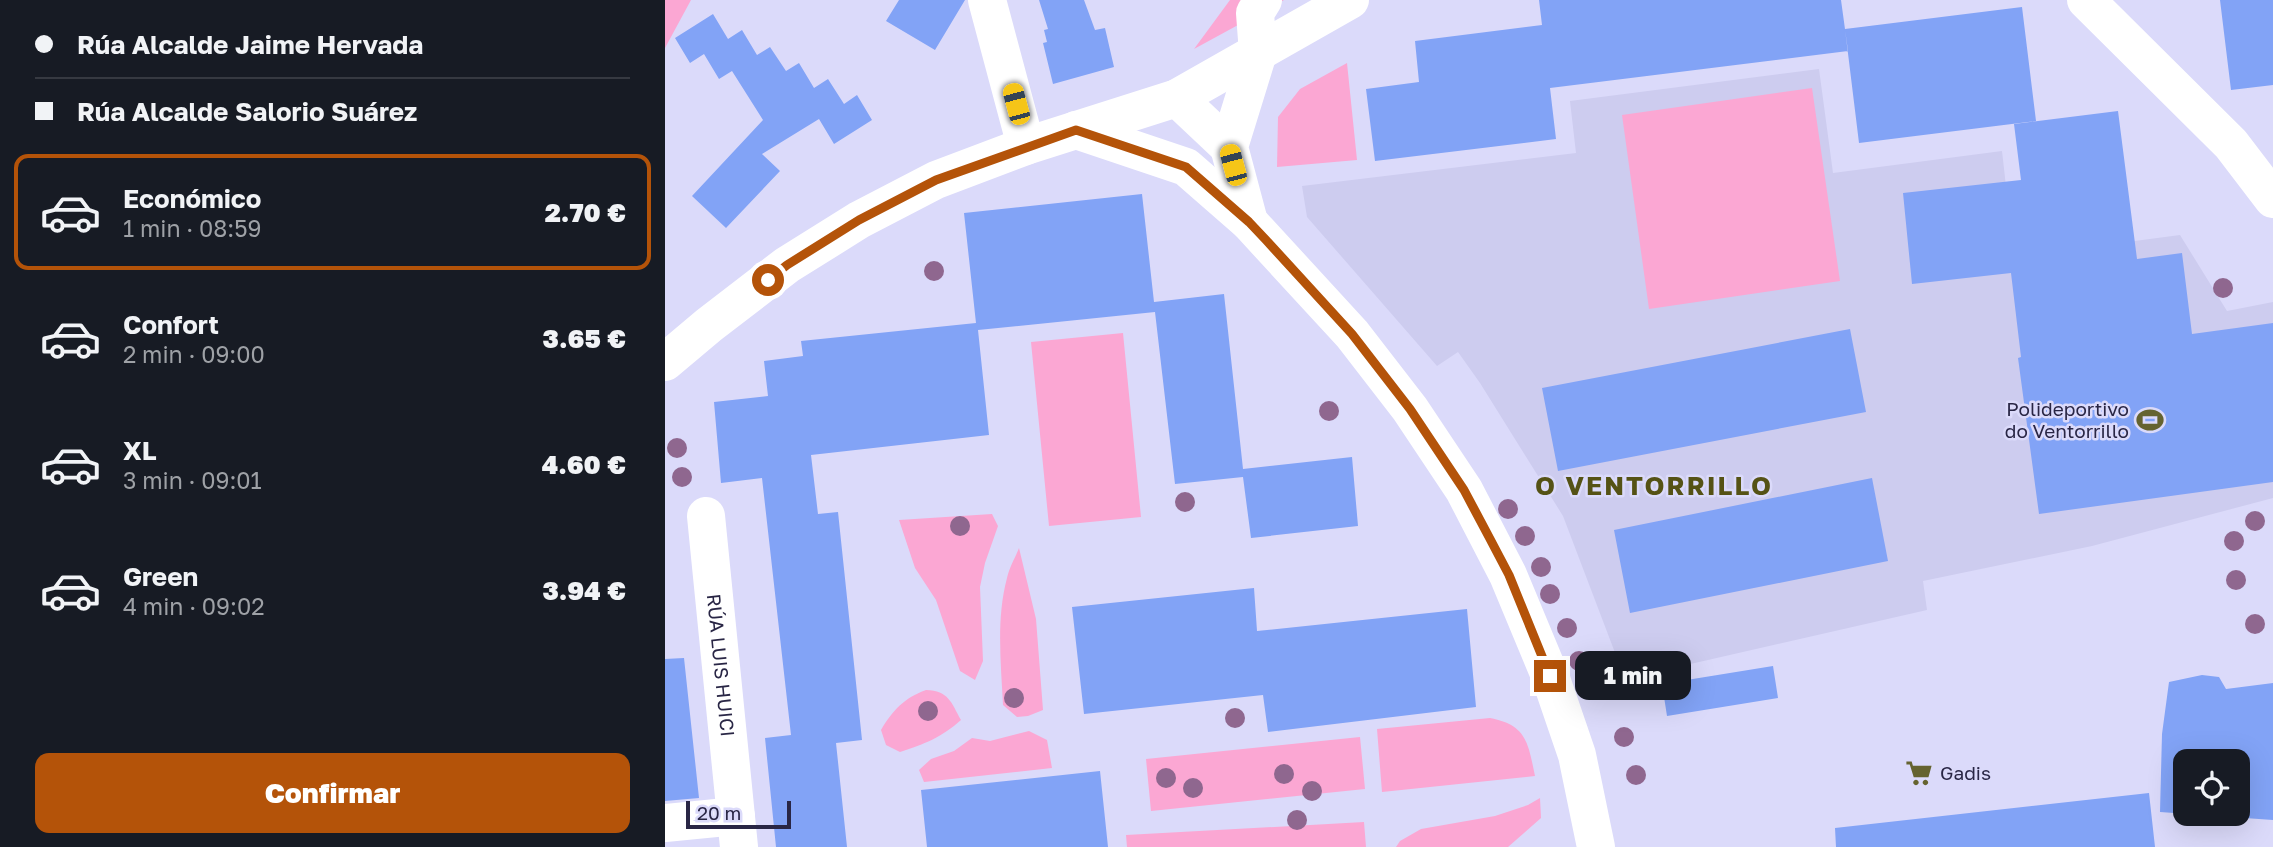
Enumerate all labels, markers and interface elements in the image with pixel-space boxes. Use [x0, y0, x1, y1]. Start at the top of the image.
text: Rúa Alcalde Jaime Hervada [77, 29, 423, 60]
car [1001, 81, 1032, 127]
text: Rúa Alcalde Salorio Suárez [77, 96, 417, 127]
car [1218, 142, 1249, 188]
icon: car [39, 181, 102, 244]
text: Económico [123, 183, 261, 214]
text: 2.70 € [545, 197, 626, 228]
text: 1 min · 08:59 [123, 214, 261, 242]
route start [752, 264, 784, 296]
icon: car [39, 307, 102, 370]
text: Confort [123, 309, 219, 340]
text: 3.65 € [543, 323, 626, 354]
text: 2 min · 09:00 [123, 340, 265, 368]
place label: Polideportivo do Ventorrillo [2005, 397, 2129, 442]
sports icon: Polideportivo do Ventorrillo [2135, 405, 2165, 435]
icon: car [39, 433, 102, 496]
text: XL [123, 435, 157, 466]
text: 4.60 € [542, 449, 626, 480]
text: 3 min · 09:01 [123, 466, 262, 494]
district label: O VENTORRILLO [1535, 470, 1773, 501]
icon: car [39, 559, 102, 622]
text: Green [123, 561, 198, 592]
text: 3.94 € [542, 575, 626, 606]
text: 4 min · 09:02 [123, 592, 265, 620]
street label: RÚA LUIS HUICI [703, 593, 740, 738]
callout: 1 min [1575, 652, 1690, 700]
route end [1534, 660, 1566, 692]
text: 1 min [1604, 661, 1662, 689]
map controls [2173, 749, 2250, 826]
button: locate [2173, 749, 2250, 826]
button: Confirmar [35, 753, 630, 833]
supermarket icon: Gadis [1904, 758, 1934, 788]
place label: Gadis [1940, 761, 1991, 784]
scale bar [686, 798, 791, 830]
text: 20 m [697, 801, 741, 824]

